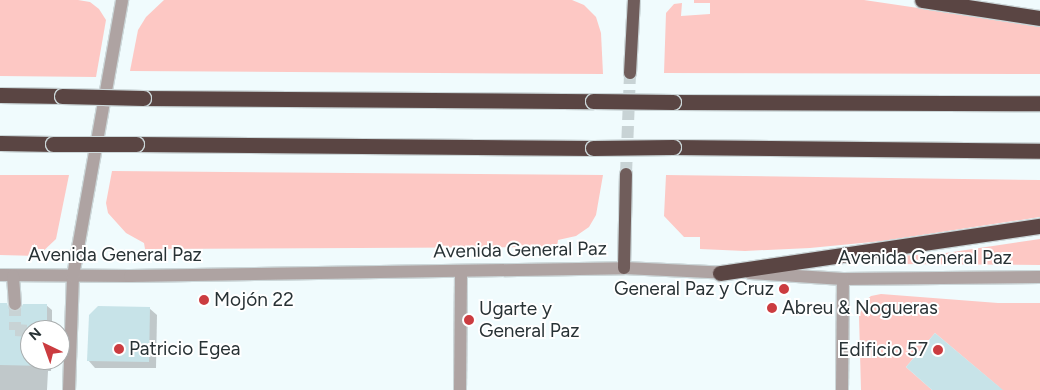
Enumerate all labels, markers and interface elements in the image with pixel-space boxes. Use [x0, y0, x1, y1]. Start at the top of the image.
street label: Avenida General Paz [433, 237, 607, 263]
street label: Avenida General Paz [28, 244, 202, 266]
street label: Avenida General Paz [838, 247, 1012, 269]
place label: General Paz y Cruz [614, 278, 774, 300]
marker: General Paz y Cruz [778, 283, 790, 295]
place label: Mojón 22 [214, 289, 294, 311]
marker: Mojón 22 [198, 294, 210, 306]
place label: Abreu & Nogueras [782, 297, 938, 319]
place label: Ugarte y General Paz [479, 298, 580, 342]
marker: Abreu & Nogueras [766, 302, 778, 314]
marker: Ugarte y General Paz [463, 314, 475, 326]
north arrow [20, 320, 70, 370]
text: N [26, 324, 45, 344]
place label: Patricio Egea [129, 338, 240, 360]
place label: Edificio 57 [838, 339, 928, 361]
marker: Patricio Egea [113, 343, 125, 355]
marker: Edificio 57 [932, 344, 944, 356]

